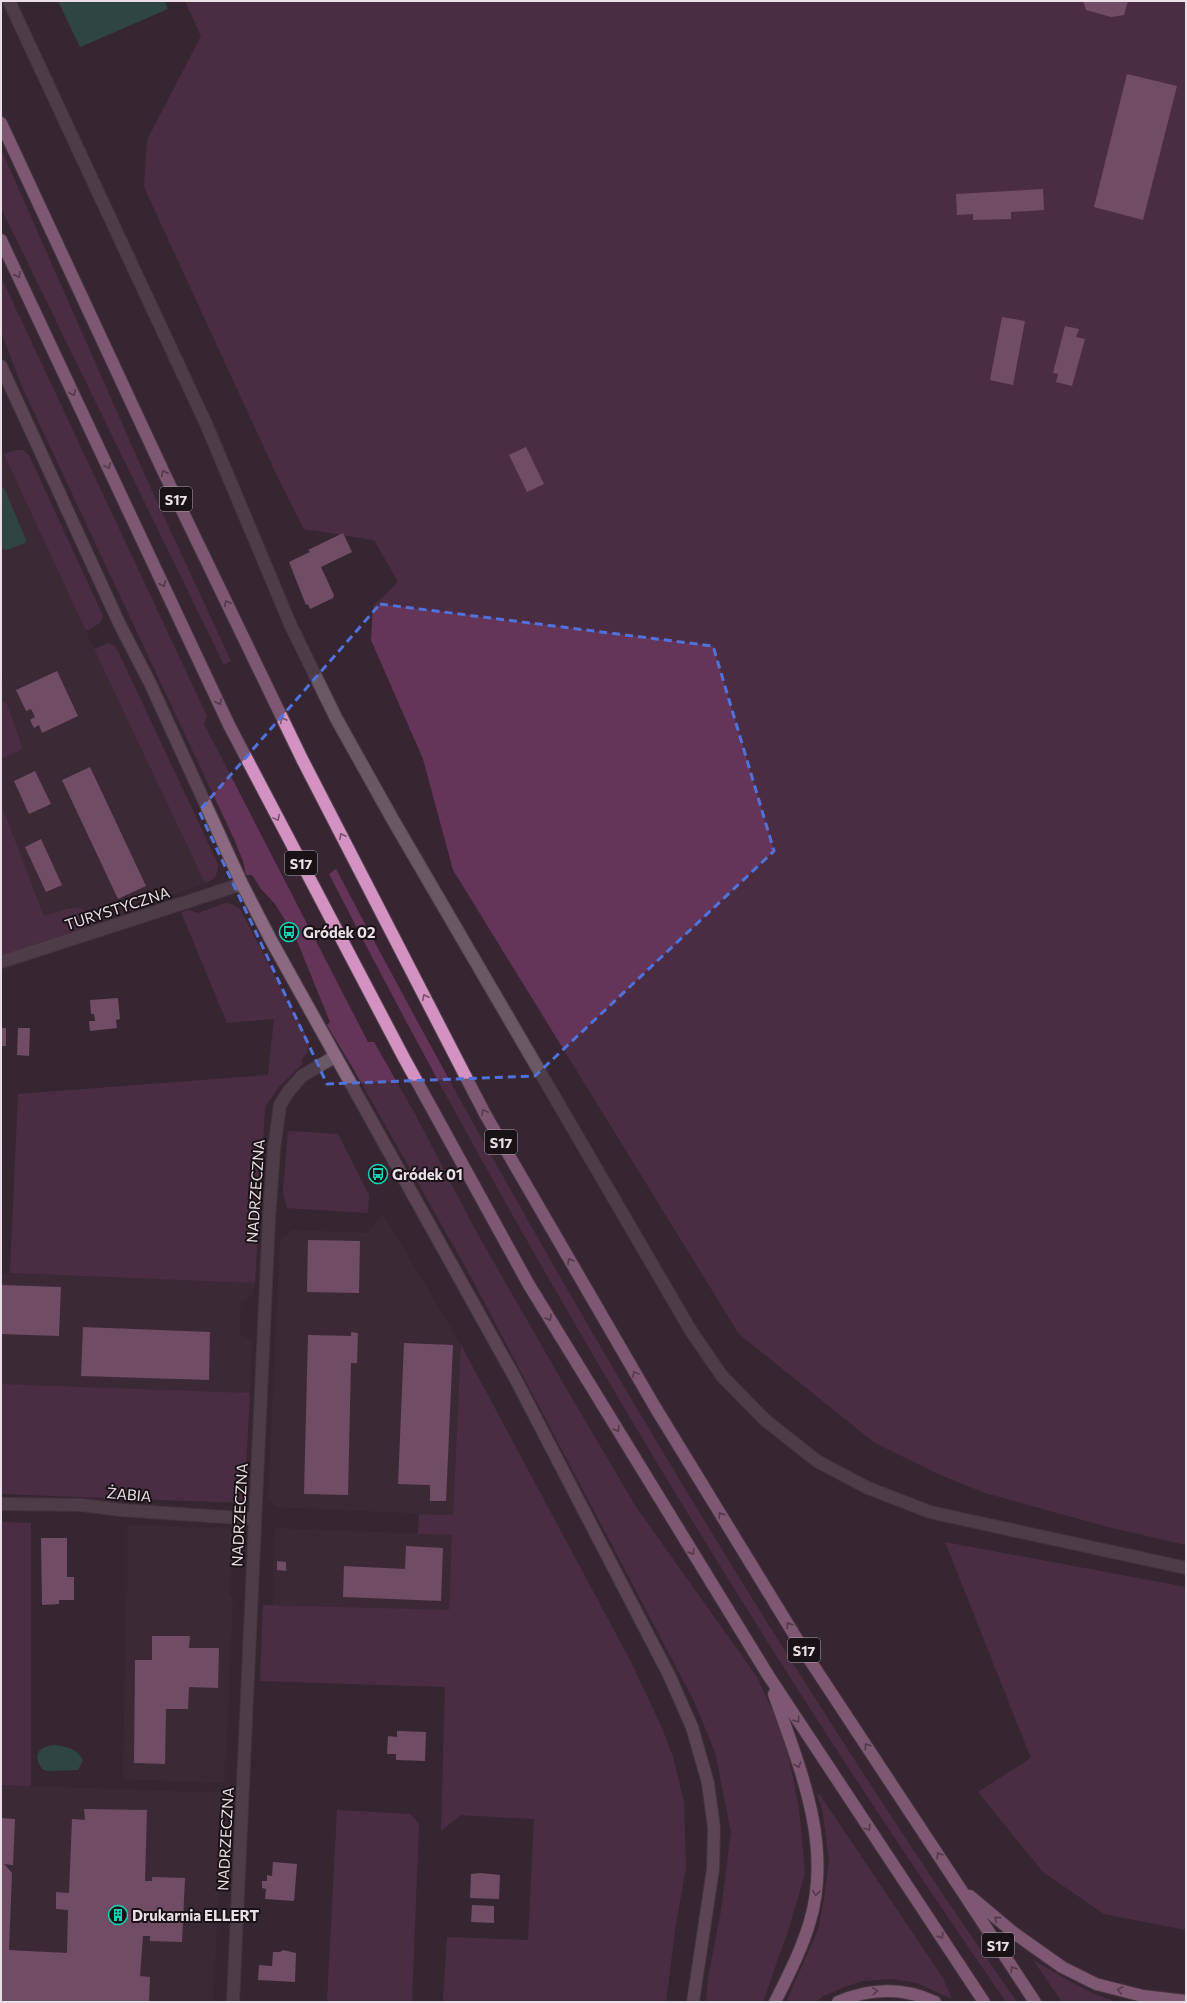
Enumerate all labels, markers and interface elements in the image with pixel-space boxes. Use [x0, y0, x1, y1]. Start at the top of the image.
one-way arrow [13, 271, 21, 279]
one-way arrow [68, 389, 76, 396]
one-way arrow [103, 462, 111, 470]
one-way arrow [161, 470, 169, 478]
road number: S17 [160, 487, 192, 511]
one-way arrow [158, 580, 166, 587]
one-way arrow [224, 600, 232, 607]
one-way arrow [214, 698, 222, 705]
one-way arrow [280, 717, 288, 724]
one-way arrow [272, 813, 280, 821]
one-way arrow [339, 833, 347, 840]
road number: S17 [285, 851, 317, 875]
street label: TURYSTYCZNA [62, 883, 172, 933]
bus stop icon: Gródek 02 [278, 921, 300, 943]
place label: Gródek 02 [303, 923, 375, 941]
one-way arrow [422, 994, 429, 1001]
one-way arrow [481, 1109, 489, 1117]
road number: S17 [485, 1130, 517, 1154]
street label: NADRZECZNA [242, 1139, 268, 1243]
bus stop icon: Gródek 01 [367, 1163, 389, 1185]
place label: Gródek 01 [392, 1165, 463, 1183]
one-way arrow [568, 1258, 575, 1265]
one-way arrow [545, 1314, 552, 1321]
one-way arrow [633, 1371, 640, 1378]
one-way arrow [612, 1425, 620, 1432]
street label: NADRZECZNA [227, 1463, 251, 1567]
street label: ŻABIA [106, 1483, 152, 1505]
one-way arrow [718, 1512, 726, 1519]
one-way arrow [688, 1548, 695, 1555]
one-way arrow [786, 1622, 794, 1629]
road number: S17 [788, 1638, 820, 1662]
one-way arrow [792, 1716, 799, 1723]
one-way arrow [864, 1743, 872, 1750]
one-way arrow [794, 1762, 802, 1769]
street label: NADRZECZNA [213, 1787, 237, 1891]
one-way arrow [863, 1824, 871, 1831]
one-way arrow [936, 1852, 944, 1859]
one-way arrow [811, 1890, 820, 1896]
building icon: Drukarnia ELLERT [107, 1904, 129, 1926]
place label: Drukarnia ELLERT [132, 1906, 259, 1924]
one-way arrow [994, 1916, 1002, 1923]
one-way arrow [936, 1932, 944, 1939]
road number: S17 [982, 1933, 1014, 1957]
one-way arrow [1011, 1966, 1018, 1973]
one-way arrow [872, 1987, 878, 1996]
one-way arrow [1117, 1987, 1123, 1995]

